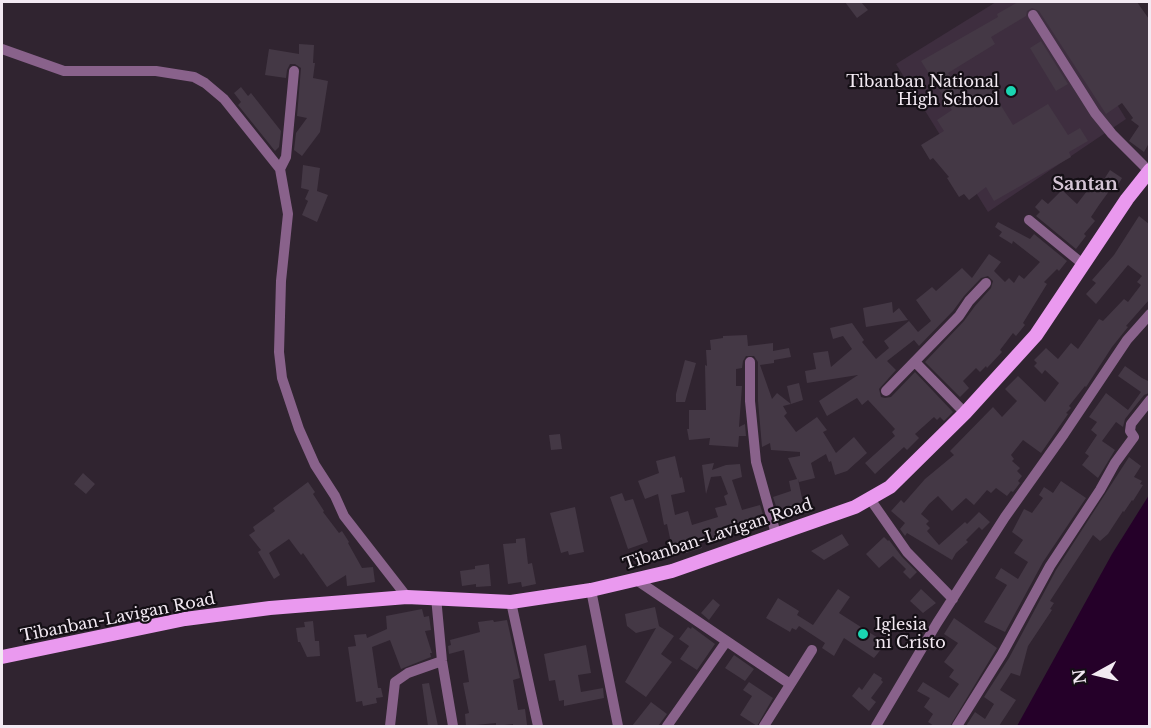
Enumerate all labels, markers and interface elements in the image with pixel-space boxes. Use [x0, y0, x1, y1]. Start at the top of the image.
place label: Tibanban National High School [846, 72, 999, 110]
marker: Tibanban National High School [1004, 84, 1018, 98]
district label: Santan [1052, 174, 1118, 196]
street label: Tibanban-Lavigan Road [621, 495, 815, 575]
street label: Tibanban-Lavigan Road [19, 590, 217, 646]
place label: Iglesia ni Cristo [875, 615, 946, 653]
marker: Iglesia ni Cristo [856, 627, 870, 641]
north arrow [1067, 644, 1127, 704]
text: N [1068, 668, 1090, 685]

